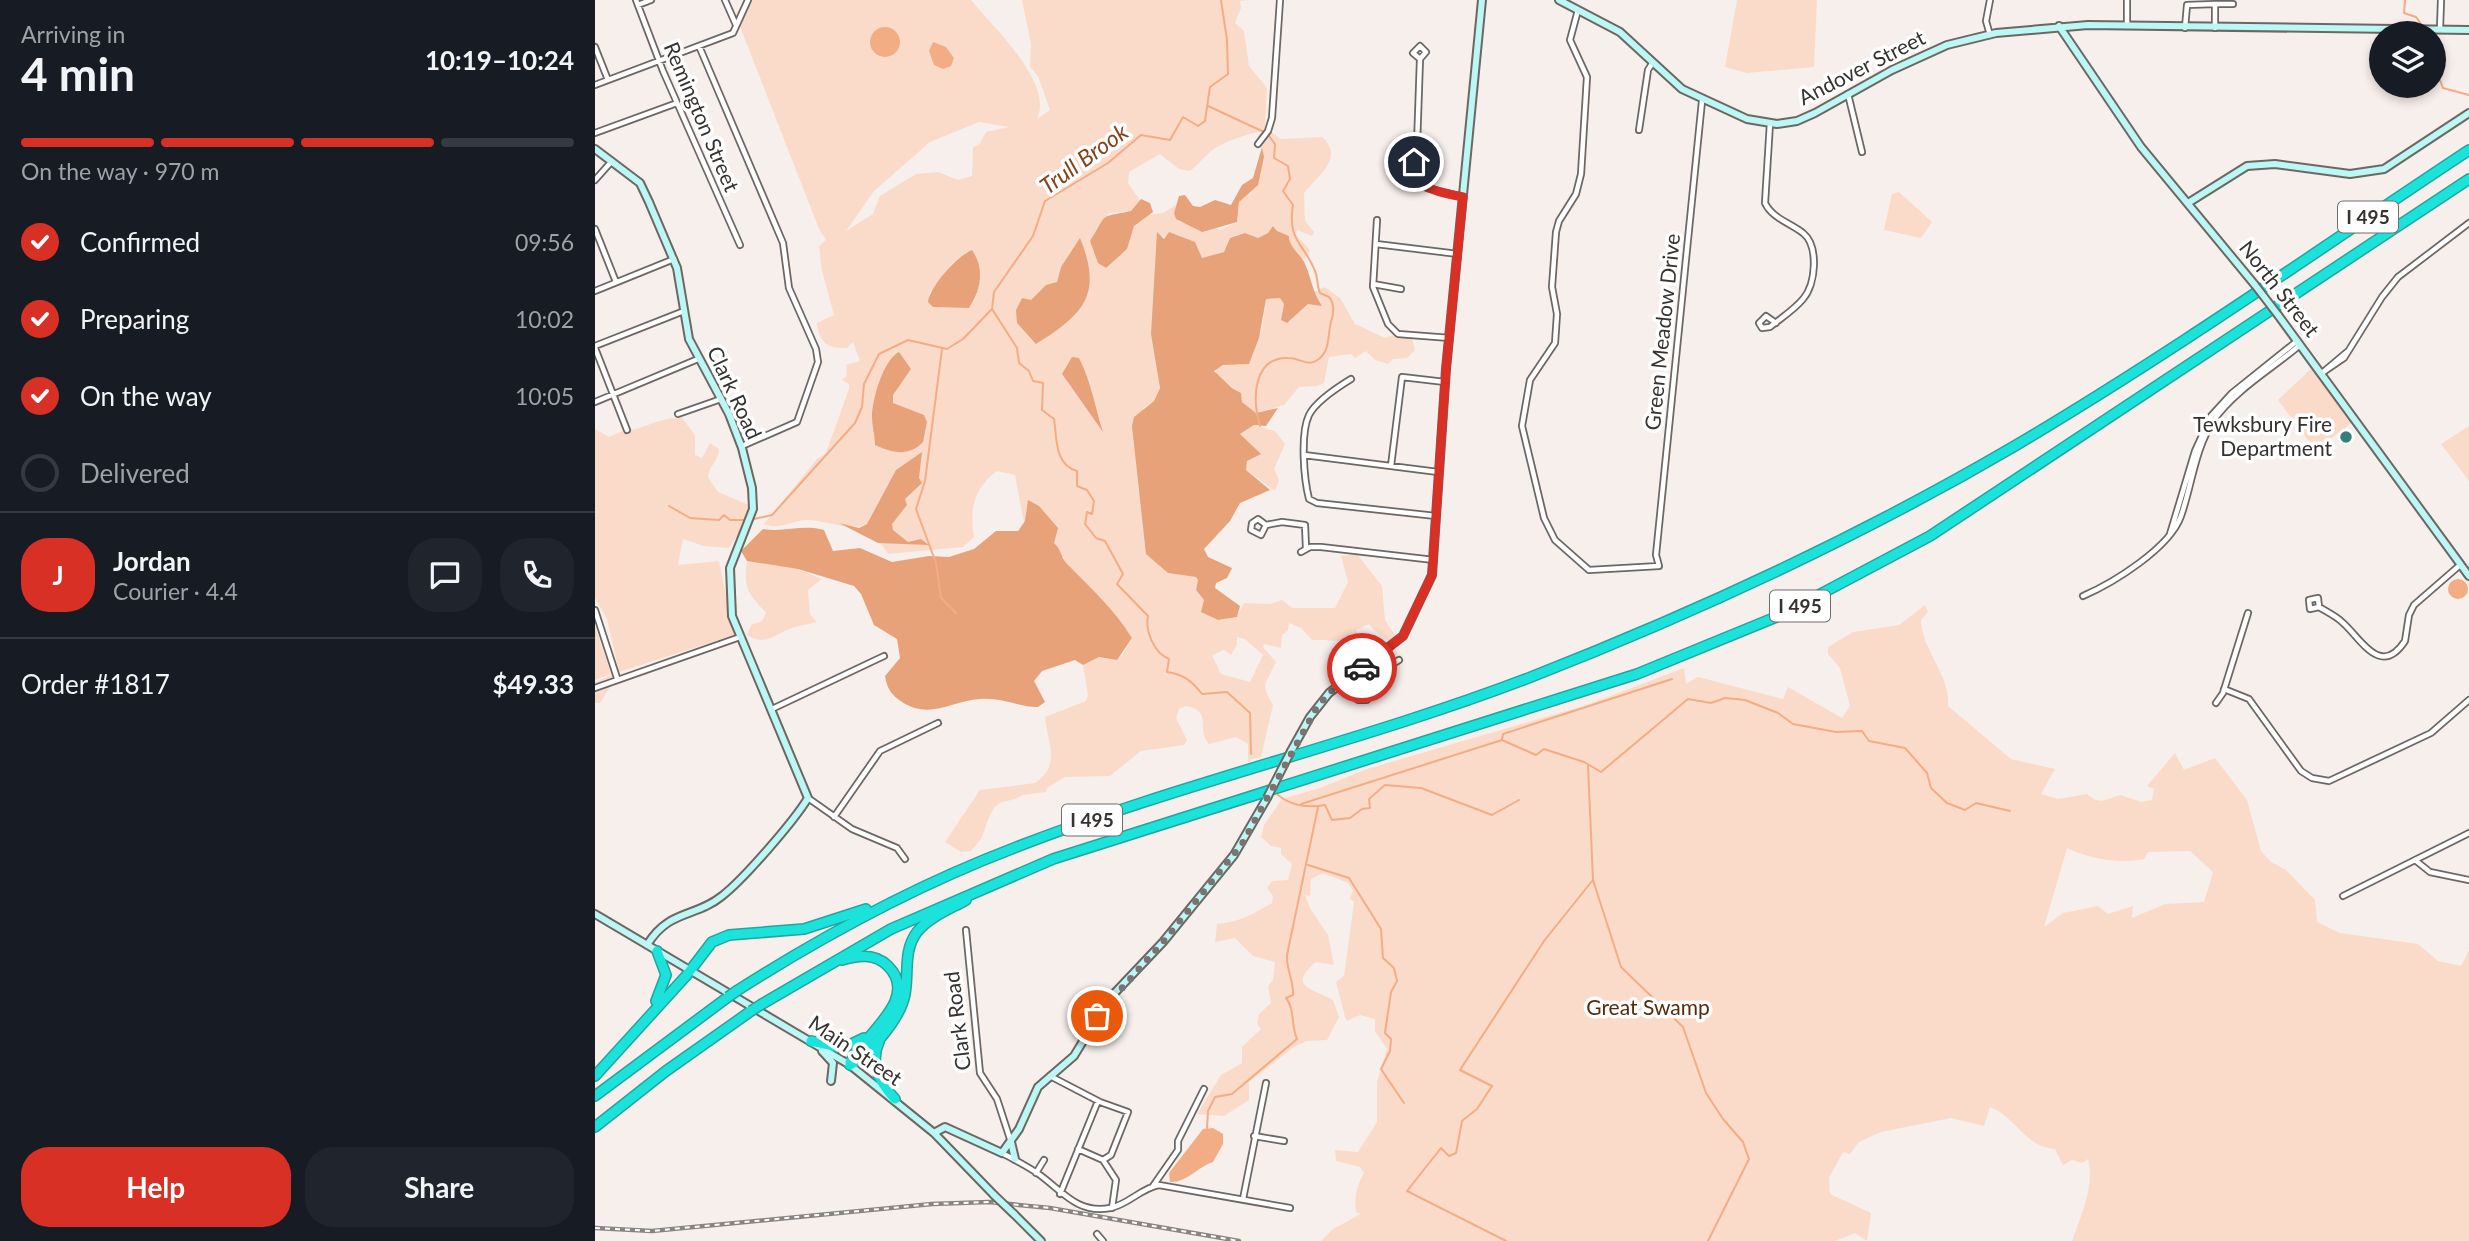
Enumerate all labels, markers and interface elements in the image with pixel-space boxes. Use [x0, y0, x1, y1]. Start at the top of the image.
text: Arriving in [21, 20, 125, 48]
map controls [2369, 21, 2446, 98]
button: layers [2369, 21, 2446, 98]
street label: Andover Street [1794, 24, 1929, 109]
street label: Remington Street [660, 38, 745, 195]
text: 10:19–10:24 [425, 44, 574, 76]
text: 4 min [21, 46, 135, 101]
water label: Trull Brook [1034, 116, 1134, 200]
pin [1384, 132, 1444, 192]
icon: home [1395, 143, 1433, 181]
text: On the way · 970 m [21, 157, 220, 185]
road number: I 495 [2338, 202, 2398, 232]
icon: check [21, 223, 59, 261]
text: Confirmed [80, 226, 200, 258]
text: 09:56 [515, 228, 574, 256]
street label: Green Meadow Drive [1639, 232, 1684, 431]
street label: North Street [2235, 235, 2326, 342]
icon: check [21, 300, 59, 338]
text: Preparing [80, 303, 189, 335]
text: 10:02 [515, 305, 574, 333]
street label: Clark Road [703, 342, 768, 443]
icon: check [21, 377, 59, 415]
text: On the way [80, 380, 212, 412]
text: 10:05 [515, 382, 574, 410]
place label: Tewksbury Fire Department [2193, 411, 2332, 460]
marker: Tewksbury Fire Department [2338, 429, 2354, 445]
text: Delivered [80, 457, 190, 489]
button: chat [408, 538, 482, 612]
button: phone [500, 538, 574, 612]
text: Jordan [113, 545, 191, 577]
text: J [52, 559, 64, 591]
text: Courier · 4.4 [113, 577, 238, 605]
road number: I 495 [1770, 590, 1830, 622]
courier [1327, 633, 1397, 703]
icon: car [1343, 649, 1381, 687]
text: Order #1817 [21, 668, 170, 700]
text: $49.33 [492, 668, 574, 700]
road number: I 495 [1062, 804, 1122, 835]
street label: Clark Road [938, 970, 975, 1072]
pin [1067, 986, 1127, 1046]
park label: Great Swamp [1586, 994, 1710, 1019]
icon: bag [1078, 997, 1116, 1035]
street label: Main Street [804, 1009, 908, 1090]
button: Help [21, 1147, 291, 1227]
button: Share [305, 1147, 574, 1227]

